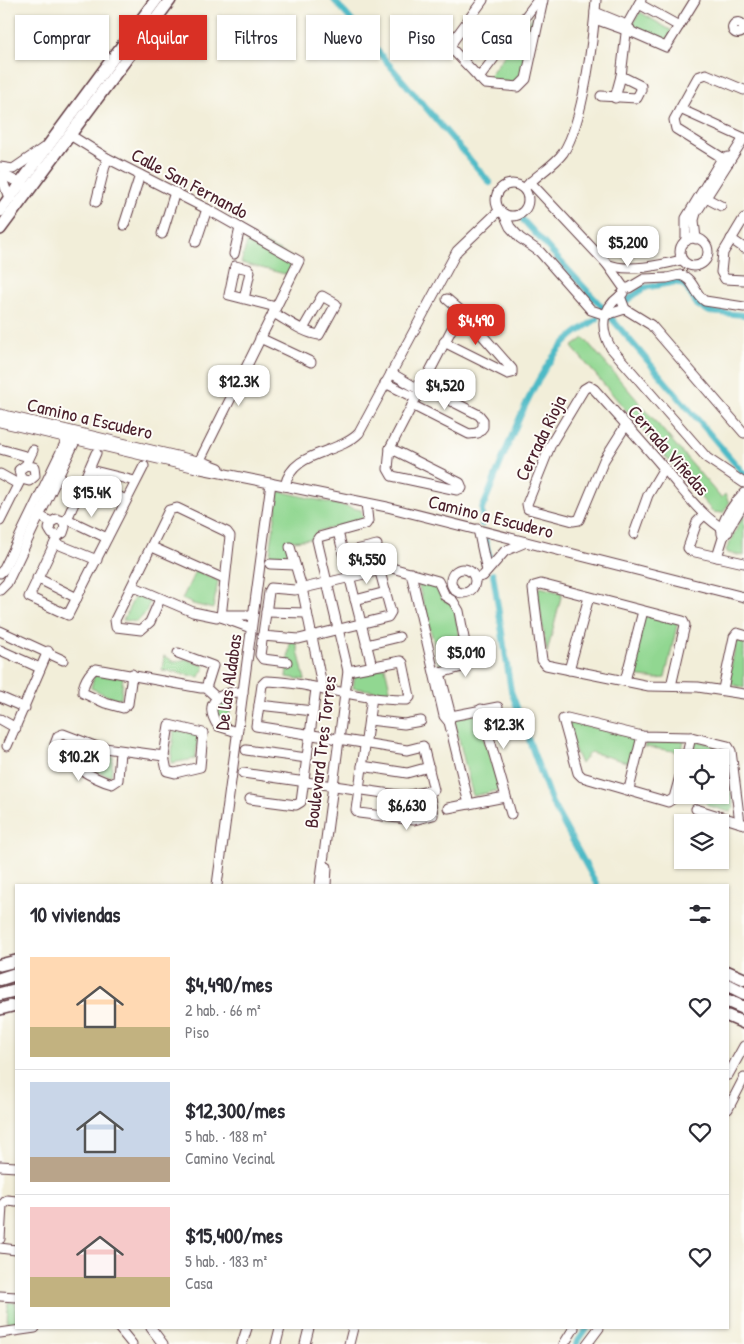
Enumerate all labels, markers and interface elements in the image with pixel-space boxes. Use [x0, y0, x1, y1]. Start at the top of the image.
chip: Comprar [15, 15, 109, 60]
chip: Alquilar [119, 15, 207, 60]
chip: Filtros [217, 15, 296, 60]
chip: Nuevo [306, 15, 380, 60]
chip: Piso [390, 15, 453, 60]
chip: Casa [463, 15, 530, 60]
street label: Calle San Fernando [127, 141, 253, 225]
pin: $5,200 [587, 226, 669, 268]
text: $5,200 [608, 231, 648, 253]
pin: $4,490 [435, 304, 517, 346]
text: $4,490 [458, 309, 494, 331]
pin: $12.3K [198, 364, 280, 407]
pin: $4,520 [404, 368, 486, 411]
text: $12.3K [219, 370, 259, 392]
text: $4,520 [426, 374, 464, 396]
street label: Camino a Escudero [25, 391, 156, 445]
street label: Cerrada Rioja [508, 391, 572, 485]
street label: Cerrada Viñedas [622, 399, 716, 501]
pin: $15.4K [51, 476, 133, 518]
text: $15.4K [73, 481, 111, 503]
street label: Camino a Escudero [426, 488, 557, 544]
pin: $4,550 [326, 542, 408, 585]
text: $4,550 [348, 548, 386, 570]
street label: De las Aldabas [208, 632, 248, 732]
pin: $5,010 [425, 636, 507, 678]
text: $5,010 [447, 641, 485, 663]
street label: Boulevard Tres Torres [298, 674, 342, 830]
pin: $12.3K [463, 708, 545, 750]
text: $12.3K [484, 713, 524, 735]
pin: $10.2K [38, 740, 120, 782]
text: $10.2K [59, 745, 99, 767]
map controls [674, 749, 729, 869]
button: locate [674, 749, 729, 804]
pin: $6,630 [366, 788, 448, 831]
text: $6,630 [388, 794, 426, 816]
button: layers [674, 814, 729, 869]
text: 10 viviendas [30, 900, 120, 929]
icon: filters [686, 900, 714, 928]
text: $4,490/mes [185, 970, 272, 999]
icon: home [70, 977, 130, 1037]
icon: heart [686, 993, 714, 1021]
text: 2 hab. · 66 m² [185, 999, 261, 1021]
text: Piso [185, 1021, 209, 1043]
text: $12,300/mes [185, 1096, 285, 1125]
icon: home [70, 1102, 130, 1162]
icon: heart [686, 1118, 714, 1146]
text: 5 hab. · 188 m² [185, 1125, 267, 1147]
text: Camino Vecinal [185, 1147, 275, 1169]
text: $15,400/mes [185, 1221, 283, 1250]
icon: home [70, 1227, 130, 1287]
icon: heart [686, 1243, 714, 1271]
text: 5 hab. · 183 m² [185, 1250, 267, 1272]
text: Casa [185, 1272, 212, 1294]

